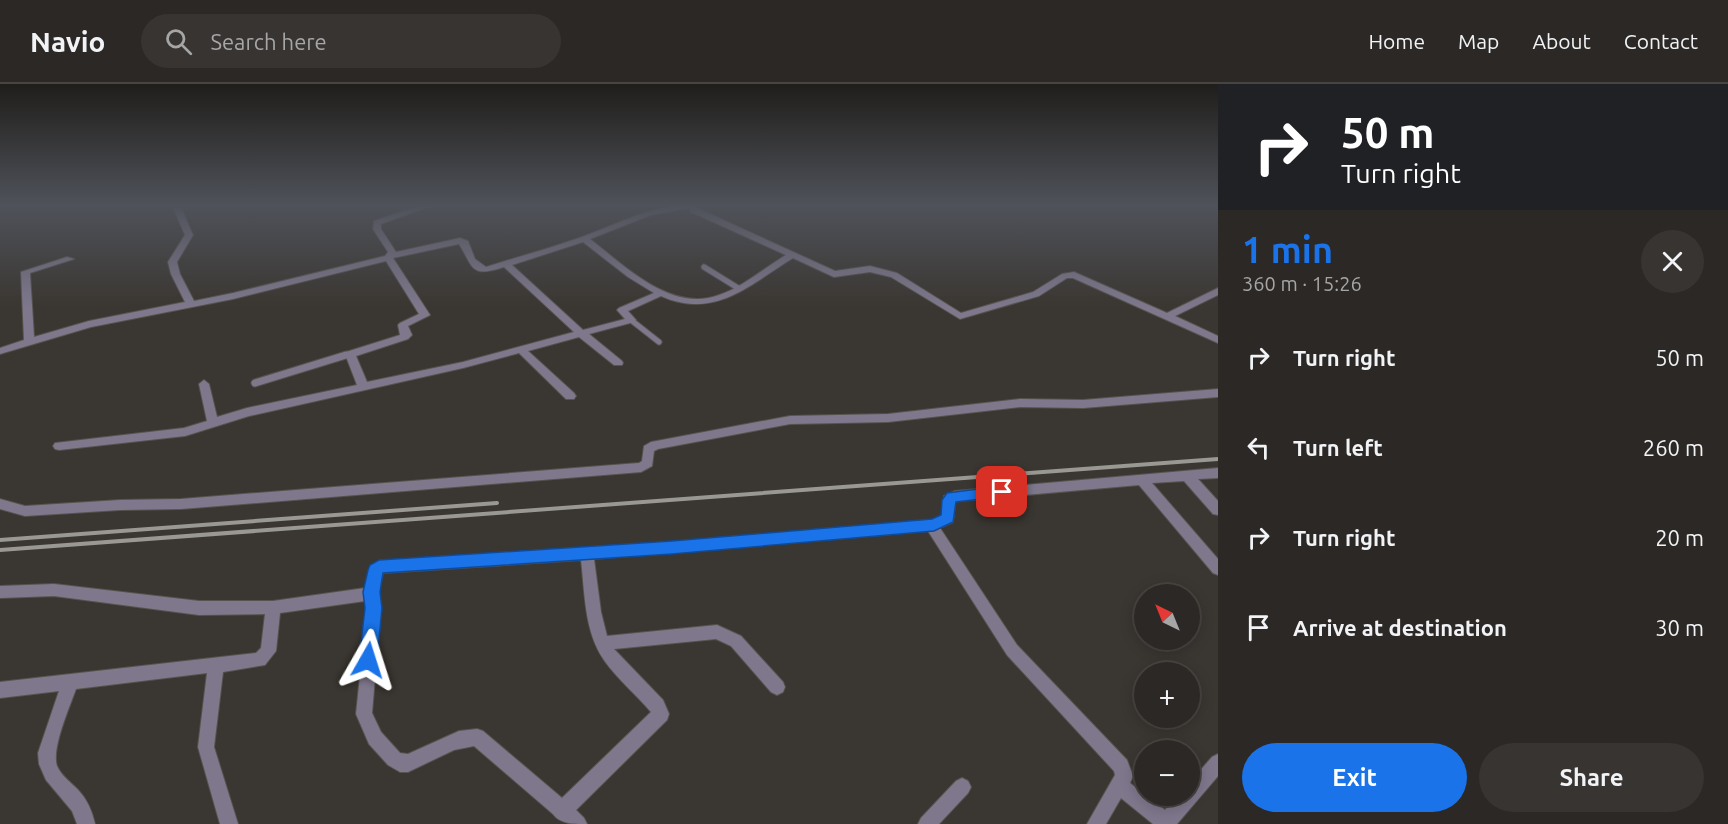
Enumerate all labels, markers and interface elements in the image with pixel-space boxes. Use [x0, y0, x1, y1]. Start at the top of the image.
search box [141, 14, 561, 68]
icon: search [162, 25, 195, 58]
text: Navio [30, 26, 105, 57]
text: Search here [210, 29, 327, 54]
text: Home [1368, 29, 1425, 53]
text: Map [1458, 29, 1499, 53]
text: About [1532, 29, 1591, 53]
text: Contact [1624, 29, 1698, 53]
icon: right [1242, 108, 1320, 186]
text: 50 m [1341, 109, 1435, 156]
text: Turn right [1341, 158, 1461, 188]
text: 1 min [1242, 229, 1333, 270]
button: close [1641, 230, 1704, 293]
text: 360 m · 15:26 [1242, 272, 1362, 295]
icon: right [1242, 341, 1275, 374]
text: Turn right [1293, 345, 1395, 370]
text: 50 m [1655, 345, 1704, 370]
icon: left [1242, 431, 1275, 464]
text: Turn left [1293, 435, 1383, 460]
text: 260 m [1643, 435, 1704, 460]
pin [976, 466, 1027, 517]
icon: arrive [985, 475, 1018, 508]
icon: right [1242, 521, 1275, 554]
text: Turn right [1293, 525, 1395, 550]
text: 20 m [1655, 525, 1704, 550]
north arrow [1134, 584, 1200, 650]
map controls [1134, 584, 1200, 806]
icon: arrive [1242, 611, 1275, 644]
text: Arrive at destination [1293, 615, 1507, 640]
text: 30 m [1655, 615, 1704, 640]
position arrow [336, 628, 400, 692]
button: + [1134, 662, 1200, 728]
button: − [1134, 740, 1200, 806]
button: Exit [1242, 743, 1467, 812]
button: Share [1479, 743, 1704, 812]

